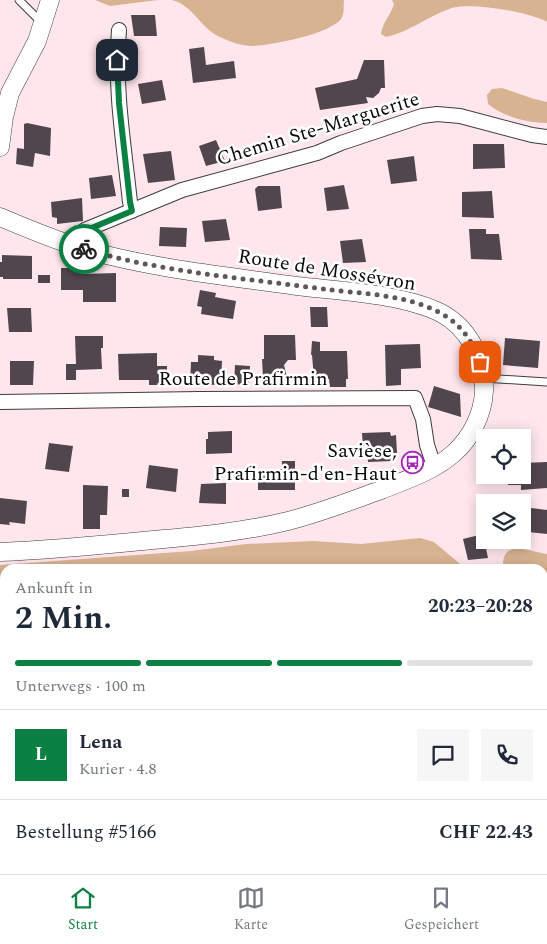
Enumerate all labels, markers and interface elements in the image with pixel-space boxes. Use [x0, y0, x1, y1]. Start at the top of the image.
pin [96, 39, 138, 81]
icon: home [103, 46, 131, 74]
street label: Chemin Ste-Marguerite [213, 84, 423, 174]
courier [59, 224, 109, 274]
icon: bike [70, 235, 98, 263]
street label: Route de Mossévron [236, 241, 418, 299]
pin [459, 341, 501, 383]
icon: bag [466, 348, 494, 376]
street label: Route de Prafirmin [158, 364, 328, 394]
map controls [476, 429, 531, 549]
button: locate [476, 429, 531, 484]
place label: Savièse, Prafirmin-d'en-Haut [214, 436, 397, 489]
bus stop icon: Savièse, Prafirmin-d'en-Haut [401, 450, 425, 474]
button: layers [476, 494, 531, 549]
text: Ankunft in [15, 576, 93, 600]
text: 20:23–20:28 [428, 592, 533, 621]
text: 2 Min. [15, 594, 112, 643]
text: Unterwegs · 100 m [15, 674, 146, 698]
text: Lena [79, 728, 122, 757]
button: chat [417, 729, 469, 781]
button: phone [481, 729, 533, 781]
text: L [35, 740, 47, 769]
text: Kurier · 4.8 [79, 757, 156, 781]
text: Bestellung #5166 [15, 818, 156, 847]
text: CHF 22.43 [439, 818, 533, 847]
tab: Start [68, 884, 98, 935]
tab: Karte [234, 884, 268, 935]
tab: Gespeichert [404, 884, 479, 935]

